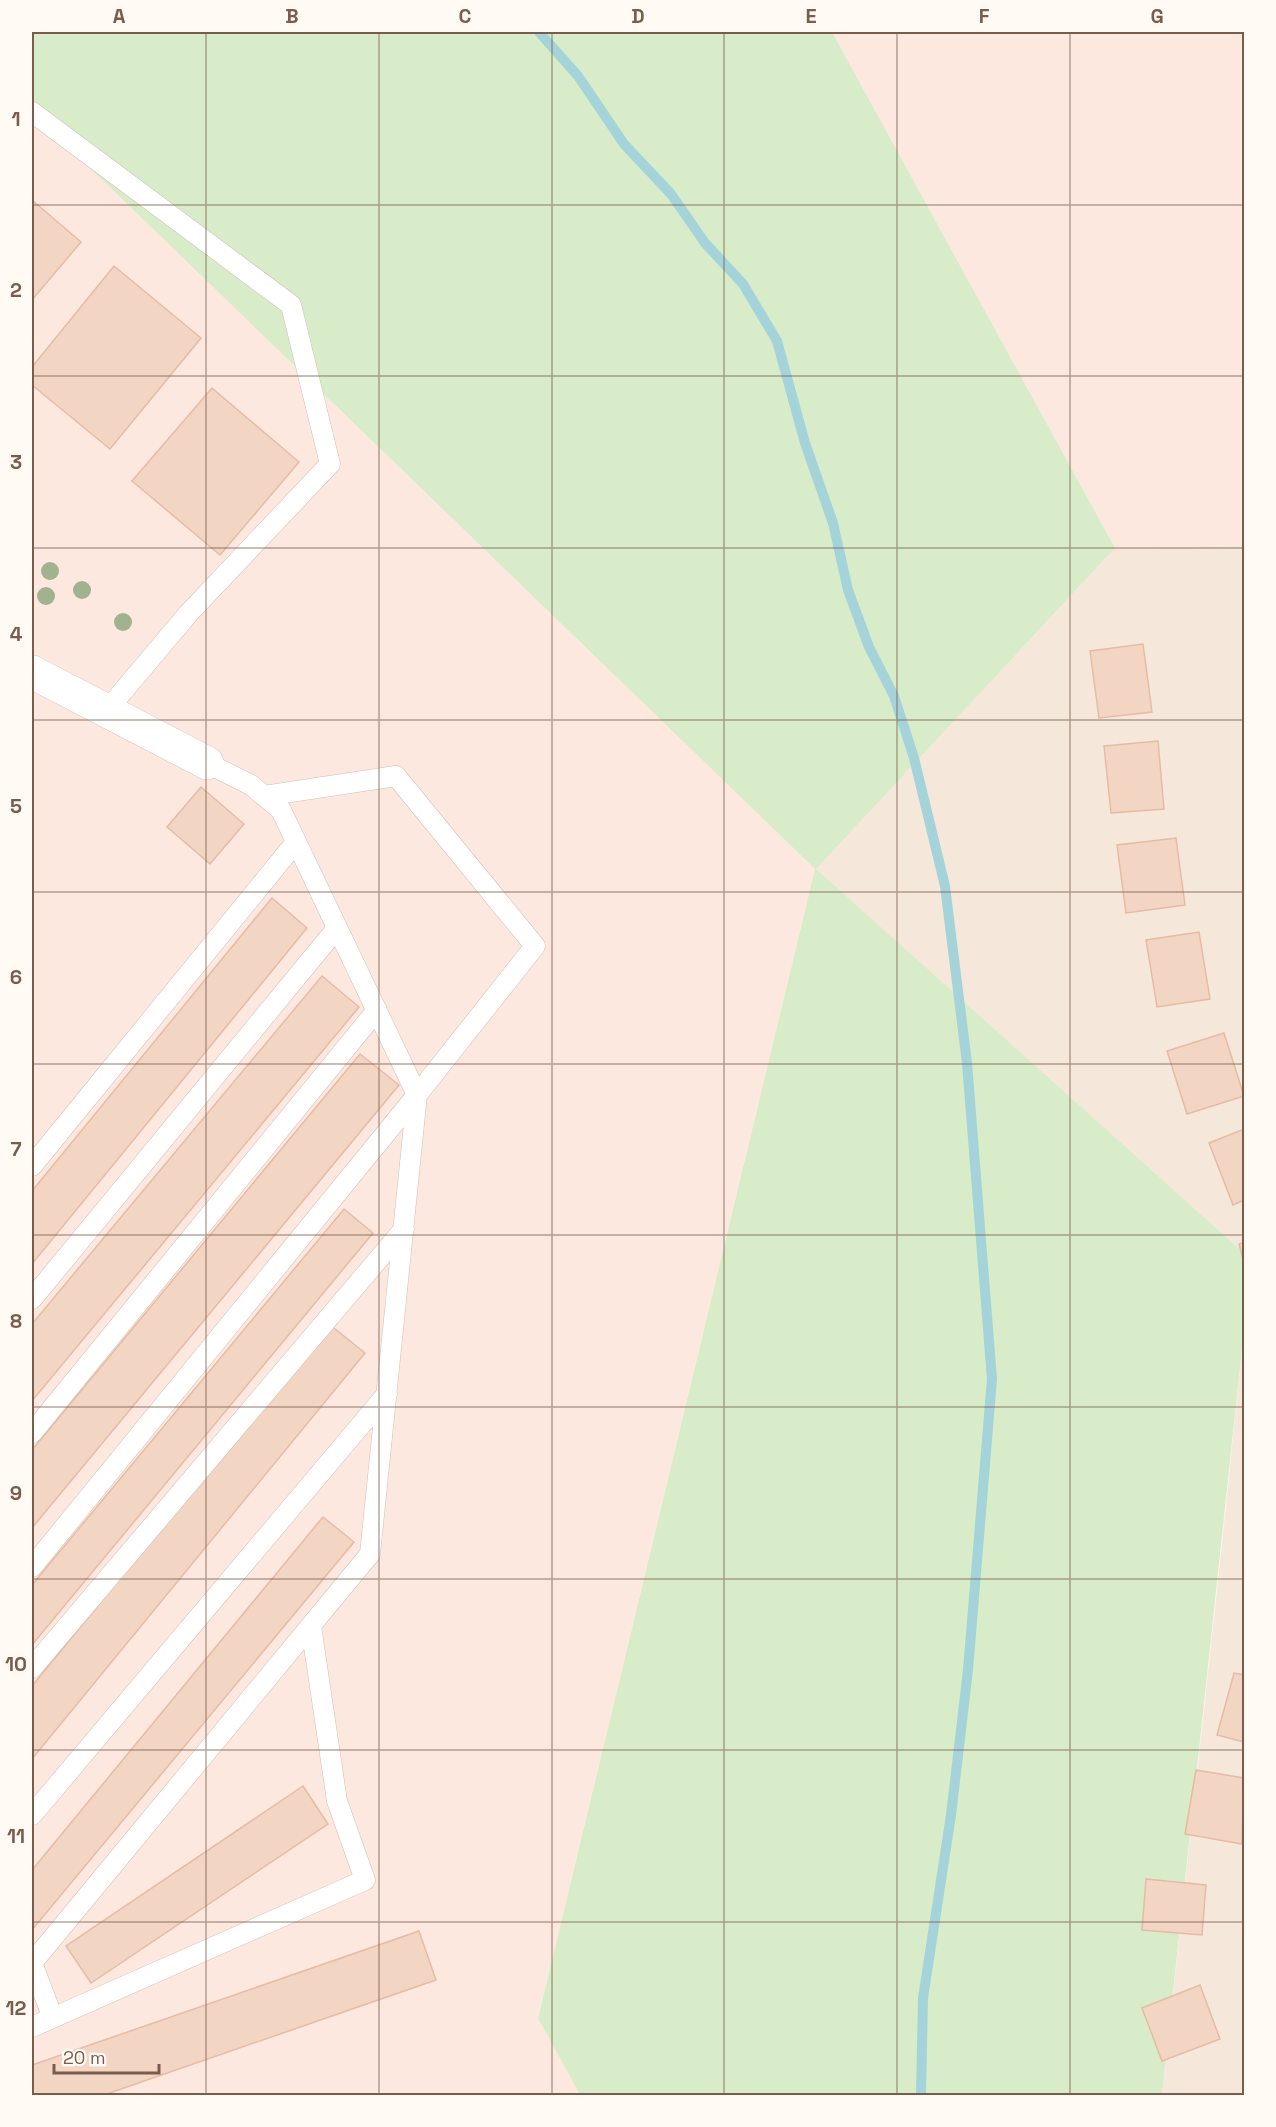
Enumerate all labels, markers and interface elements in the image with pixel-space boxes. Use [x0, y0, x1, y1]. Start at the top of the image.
text: A [113, 3, 126, 29]
text: B [285, 3, 299, 29]
text: C [459, 3, 472, 29]
text: D [631, 3, 645, 29]
text: E [805, 3, 817, 29]
text: F [979, 3, 990, 29]
text: G [1150, 3, 1164, 29]
text: 1 [11, 106, 21, 132]
text: 2 [10, 277, 22, 303]
text: 3 [10, 449, 22, 475]
text: 4 [10, 621, 23, 647]
text: 5 [10, 793, 22, 819]
text: 6 [10, 964, 22, 990]
text: 7 [10, 1136, 22, 1162]
text: 8 [10, 1308, 22, 1334]
text: 9 [10, 1480, 22, 1506]
text: 10 [5, 1651, 27, 1677]
text: 11 [7, 1823, 25, 1849]
text: 12 [6, 1995, 27, 2021]
scale bar [54, 2037, 159, 2075]
text: 20 m [63, 2046, 106, 2069]

